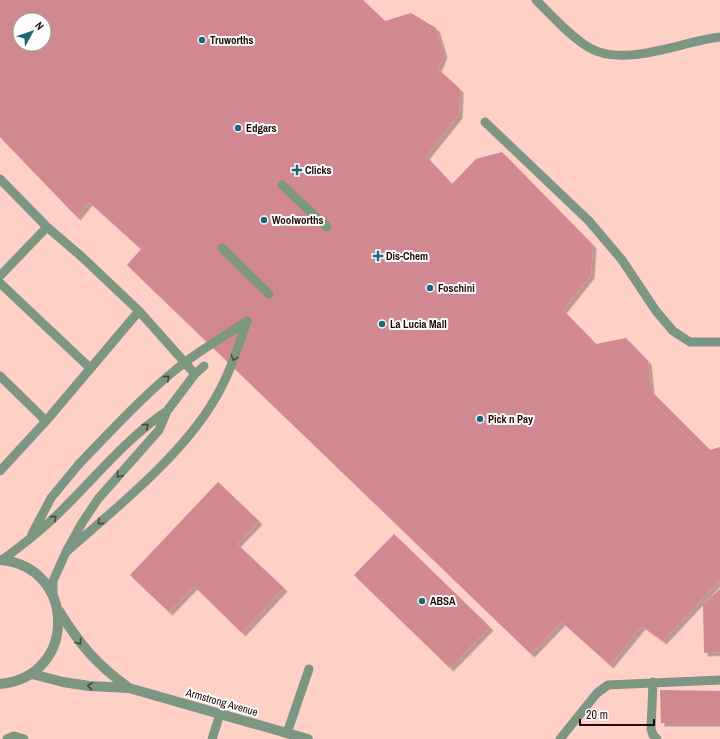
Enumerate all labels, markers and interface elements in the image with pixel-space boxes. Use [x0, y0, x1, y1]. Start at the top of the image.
north arrow [12, 12, 52, 52]
text: N [32, 19, 47, 33]
place label: Truworths [210, 33, 254, 47]
marker: Truworths [197, 35, 207, 45]
place label: Edgars [246, 121, 277, 135]
marker: Edgars [233, 123, 243, 133]
place label: Clicks [305, 163, 332, 177]
marker: Clicks [292, 165, 302, 175]
place label: Woolworths [272, 213, 323, 227]
marker: Woolworths [259, 215, 269, 225]
place label: Dis-Chem [386, 249, 428, 263]
marker: Dis-Chem [373, 251, 383, 261]
place label: Foschini [438, 281, 475, 295]
marker: Foschini [425, 283, 435, 293]
place label: La Lucia Mall [390, 317, 447, 331]
marker: La Lucia Mall [377, 319, 387, 329]
one-way arrow [231, 354, 239, 361]
one-way arrow [162, 375, 169, 382]
place label: Pick n Pay [488, 412, 533, 426]
marker: Pick n Pay [475, 414, 485, 424]
one-way arrow [141, 424, 148, 431]
one-way arrow [116, 470, 124, 478]
one-way arrow [49, 515, 56, 522]
one-way arrow [97, 517, 105, 524]
place label: ABSA [430, 594, 456, 608]
marker: ABSA [417, 596, 427, 606]
one-way arrow [75, 637, 82, 644]
one-way arrow [87, 682, 93, 691]
street label: Armstrong Avenue [184, 685, 260, 719]
scale bar [580, 701, 654, 727]
text: 20 m [586, 707, 608, 723]

